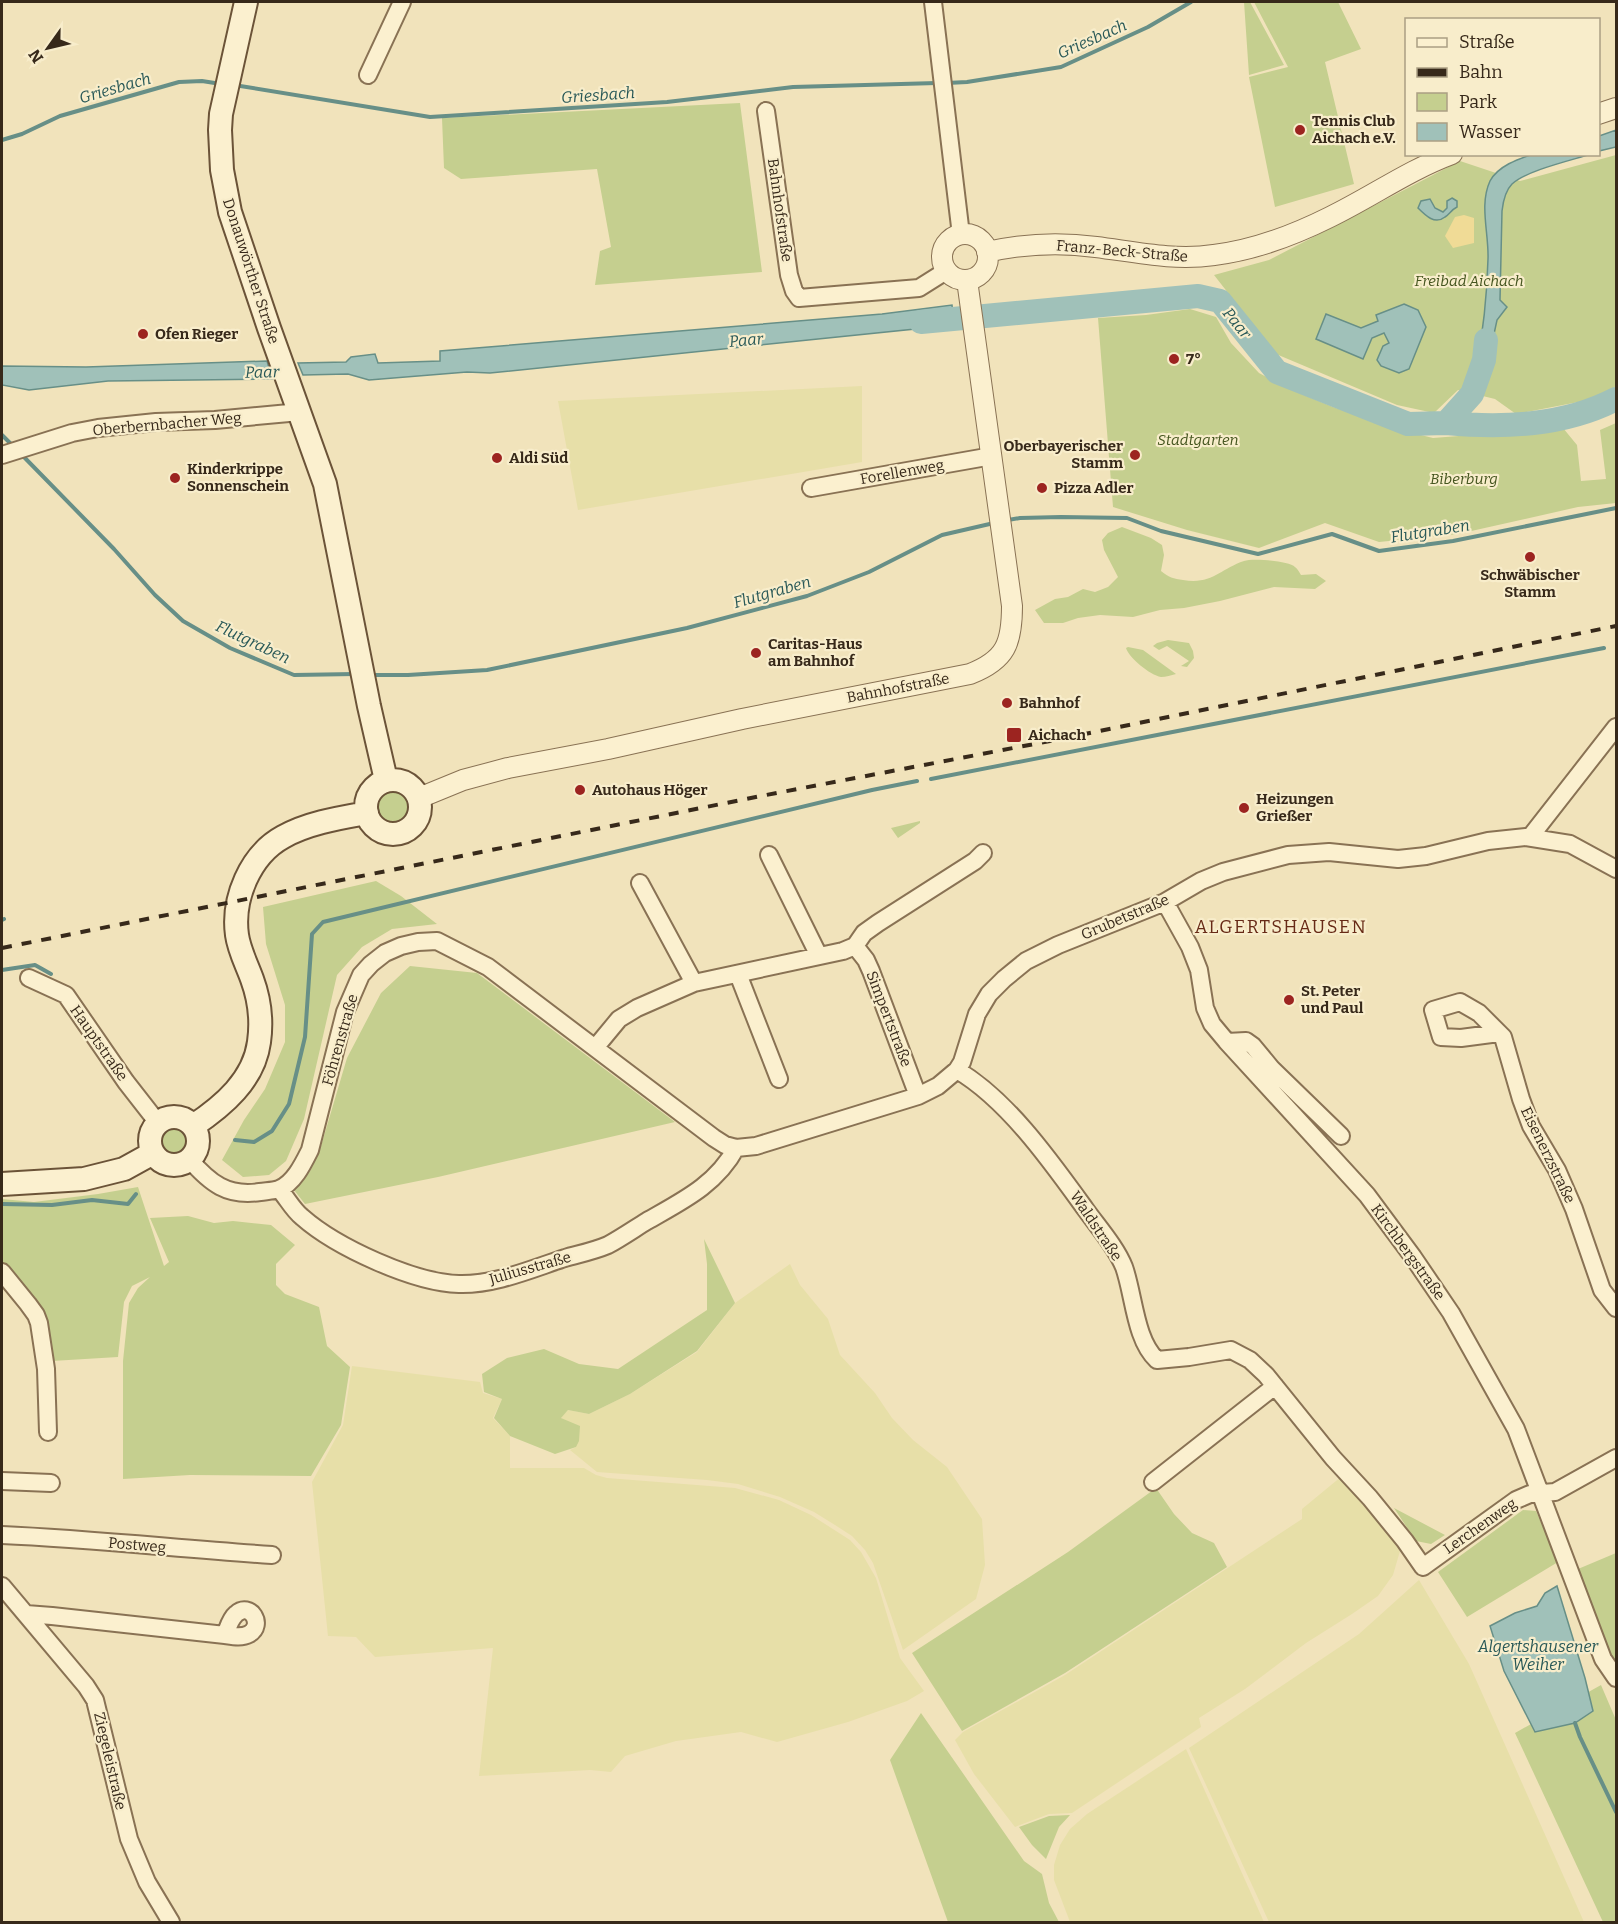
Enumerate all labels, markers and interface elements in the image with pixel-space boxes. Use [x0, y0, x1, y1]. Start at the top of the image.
water label: Griesbach [1054, 15, 1130, 63]
north arrow [18, 18, 78, 78]
legend [1405, 18, 1600, 156]
text: Straße [1459, 31, 1515, 53]
text: N [25, 46, 47, 67]
text: Bahn [1459, 61, 1503, 83]
water label: Griesbach [77, 69, 153, 107]
water label: Griesbach [561, 83, 635, 107]
text: Park [1459, 91, 1498, 113]
place label: Tennis Club Aichach e.V. [1312, 112, 1396, 147]
text: Wasser [1459, 121, 1521, 143]
marker: Tennis Club Aichach e.V. [1293, 123, 1307, 137]
street label: Bahnhofstraße [764, 157, 796, 263]
street label: Donauwörther Straße [219, 196, 283, 346]
street label: Franz-Beck-Straße [1055, 236, 1189, 266]
park label: Freibad Aichach [1414, 272, 1524, 290]
water label: Paar [1219, 304, 1256, 343]
place label: Ofen Rieger [155, 325, 238, 343]
marker: Ofen Rieger [136, 327, 150, 341]
water label: Paar [728, 329, 765, 351]
place label: 7° [1186, 350, 1201, 368]
marker: 7° [1167, 352, 1181, 366]
water label: Paar [245, 362, 281, 382]
street label: Oberbernbacher Weg [92, 409, 242, 439]
park label: Stadtgarten [1157, 431, 1239, 449]
place label: Oberbayerischer Stamm [1004, 437, 1124, 472]
marker: Oberbayerischer Stamm [1128, 448, 1142, 462]
place label: Aldi Süd [509, 449, 568, 467]
marker: Aldi Süd [490, 451, 504, 465]
street label: Forellenweg [859, 456, 945, 488]
place label: Kinderkrippe Sonnenschein [187, 460, 289, 495]
park label: Biberburg [1430, 470, 1498, 488]
marker: Kinderkrippe Sonnenschein [168, 471, 182, 485]
place label: Pizza Adler [1054, 479, 1134, 497]
marker: Pizza Adler [1035, 481, 1049, 495]
water label: Flutgraben [1389, 515, 1471, 547]
marker: Schwäbischer Stamm [1523, 550, 1537, 564]
place label: Schwäbischer Stamm [1480, 566, 1580, 601]
water label: Flutgraben [731, 572, 813, 612]
water label: Flutgraben [213, 617, 293, 667]
place label: Caritas-Haus am Bahnhof [768, 635, 863, 670]
marker: Caritas-Haus am Bahnhof [749, 646, 763, 660]
street label: Bahnhofstraße [845, 669, 951, 707]
place label: Bahnhof [1019, 694, 1081, 712]
marker: Bahnhof [1000, 696, 1014, 710]
marker: Aichach [1005, 726, 1023, 744]
place label: Aichach [1028, 726, 1087, 744]
place label: Autohaus Höger [592, 781, 708, 799]
marker: Autohaus Höger [573, 783, 587, 797]
place label: Heizungen Grießer [1256, 790, 1334, 825]
marker: Heizungen Grießer [1237, 801, 1251, 815]
street label: Grubetstraße [1078, 890, 1172, 944]
district label: ALGERTSHAUSEN [1195, 916, 1367, 938]
street label: Simpertstraße [862, 969, 916, 1069]
place label: St. Peter und Paul [1301, 982, 1364, 1017]
street label: Föhrenstraße [318, 992, 362, 1088]
marker: St. Peter und Paul [1282, 993, 1296, 1007]
street label: Hauptstraße [66, 1002, 132, 1084]
street label: Eisenerzstraße [1517, 1104, 1579, 1206]
street label: Waldstraße [1066, 1188, 1126, 1264]
street label: Kirchbergstraße [1367, 1201, 1449, 1303]
street label: Juliusstraße [486, 1248, 573, 1289]
street label: Lerchenweg [1440, 1494, 1520, 1558]
street label: Postweg [107, 1534, 167, 1556]
water label: Algertshausener Weiher [1477, 1637, 1599, 1674]
street label: Ziegeleistraße [90, 1710, 130, 1812]

